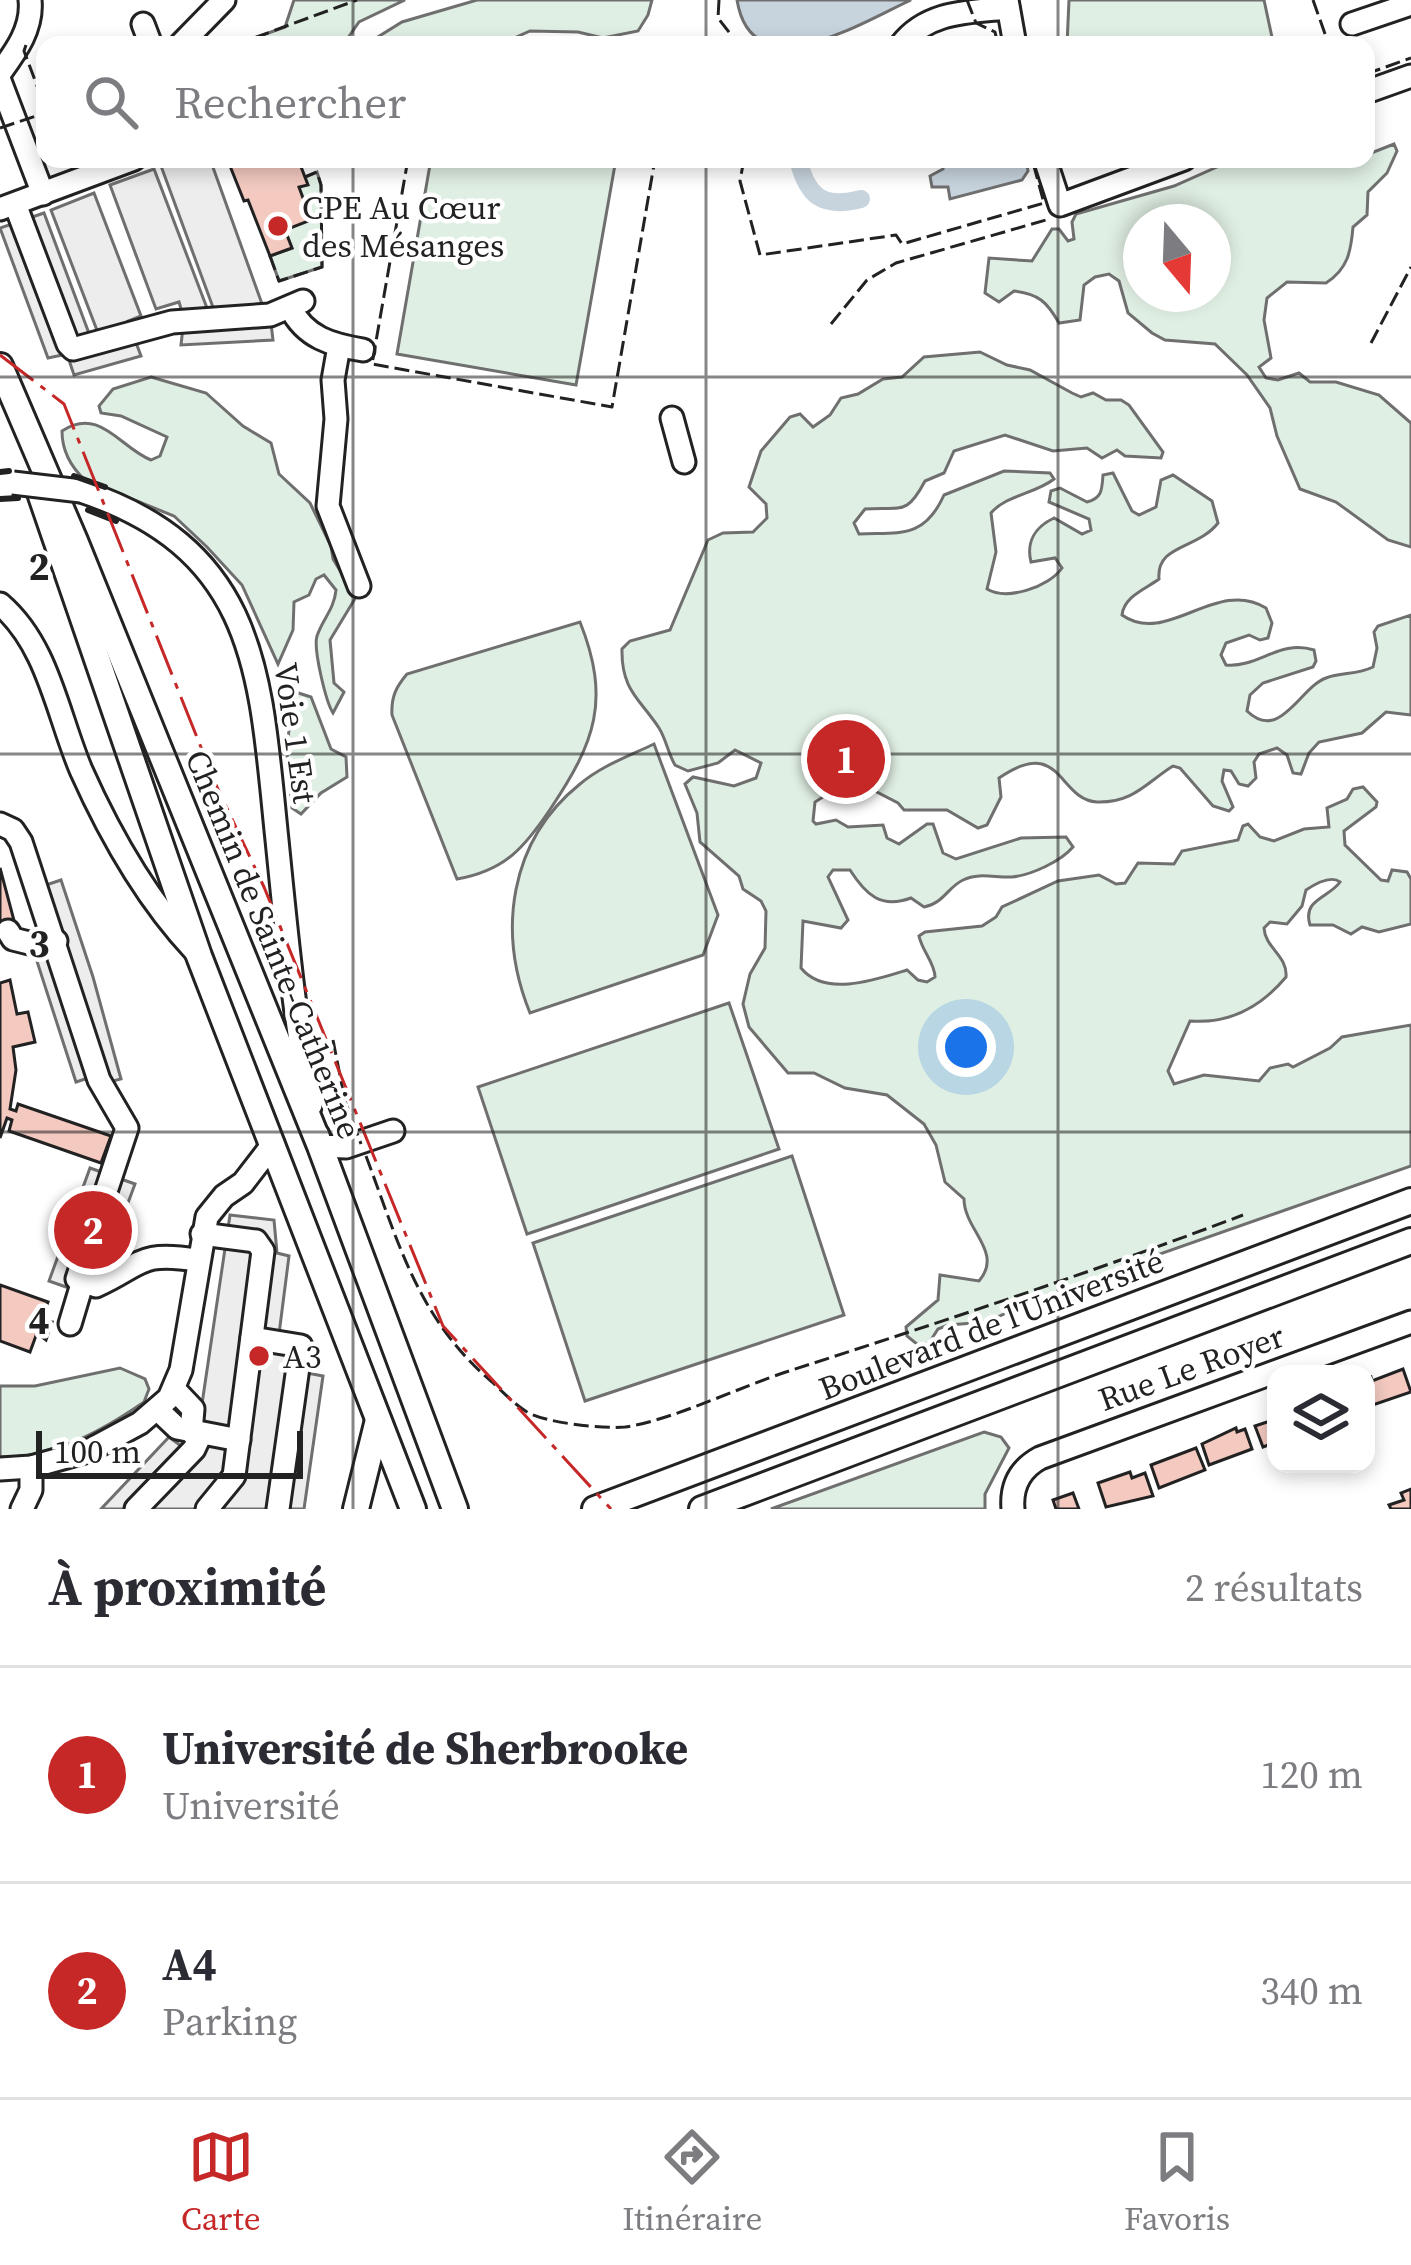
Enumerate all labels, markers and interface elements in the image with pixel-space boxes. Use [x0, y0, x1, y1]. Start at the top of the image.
search box [36, 36, 1375, 168]
icon: search [78, 69, 144, 135]
text: Rechercher [174, 71, 406, 133]
place label: CPE Au Cœur des Mésanges [302, 185, 504, 268]
north arrow [1123, 204, 1231, 312]
marker: CPE Au Cœur des Mésanges [265, 213, 291, 239]
text: 2 [28, 540, 50, 593]
street label: Voie 1 Est [263, 660, 328, 807]
pin: 1 [807, 714, 885, 804]
street label: Chemin de Sainte-Catherine [175, 743, 372, 1145]
text: 3 [28, 917, 50, 970]
your location [936, 1017, 996, 1077]
pin: 2 [54, 1185, 132, 1275]
street label: Boulevard de l'Université [812, 1238, 1170, 1411]
text: 4 [28, 1294, 50, 1347]
street label: Rue Le Royer [1092, 1313, 1290, 1422]
place label: A3 [283, 1334, 321, 1379]
marker: A3 [246, 1343, 272, 1369]
map controls [1267, 1365, 1375, 1473]
button: layers [1267, 1365, 1375, 1473]
scale bar [36, 1425, 303, 1478]
text: 100 m [54, 1429, 141, 1474]
text: À proximité [48, 1552, 326, 1622]
text: 2 résultats [1185, 1561, 1363, 1614]
text: Université de Sherbrooke [162, 1717, 688, 1779]
text: 1 [76, 1748, 98, 1801]
text: 120 m [1260, 1748, 1363, 1801]
text: Université [162, 1779, 340, 1832]
text: A4 [162, 1933, 217, 1995]
text: 2 [76, 1964, 98, 2017]
text: 340 m [1260, 1964, 1363, 2017]
text: Parking [162, 1995, 298, 2048]
tab: Carte [181, 2124, 260, 2241]
tab: Itinéraire [622, 2124, 762, 2241]
tab: Favoris [1124, 2124, 1230, 2241]

